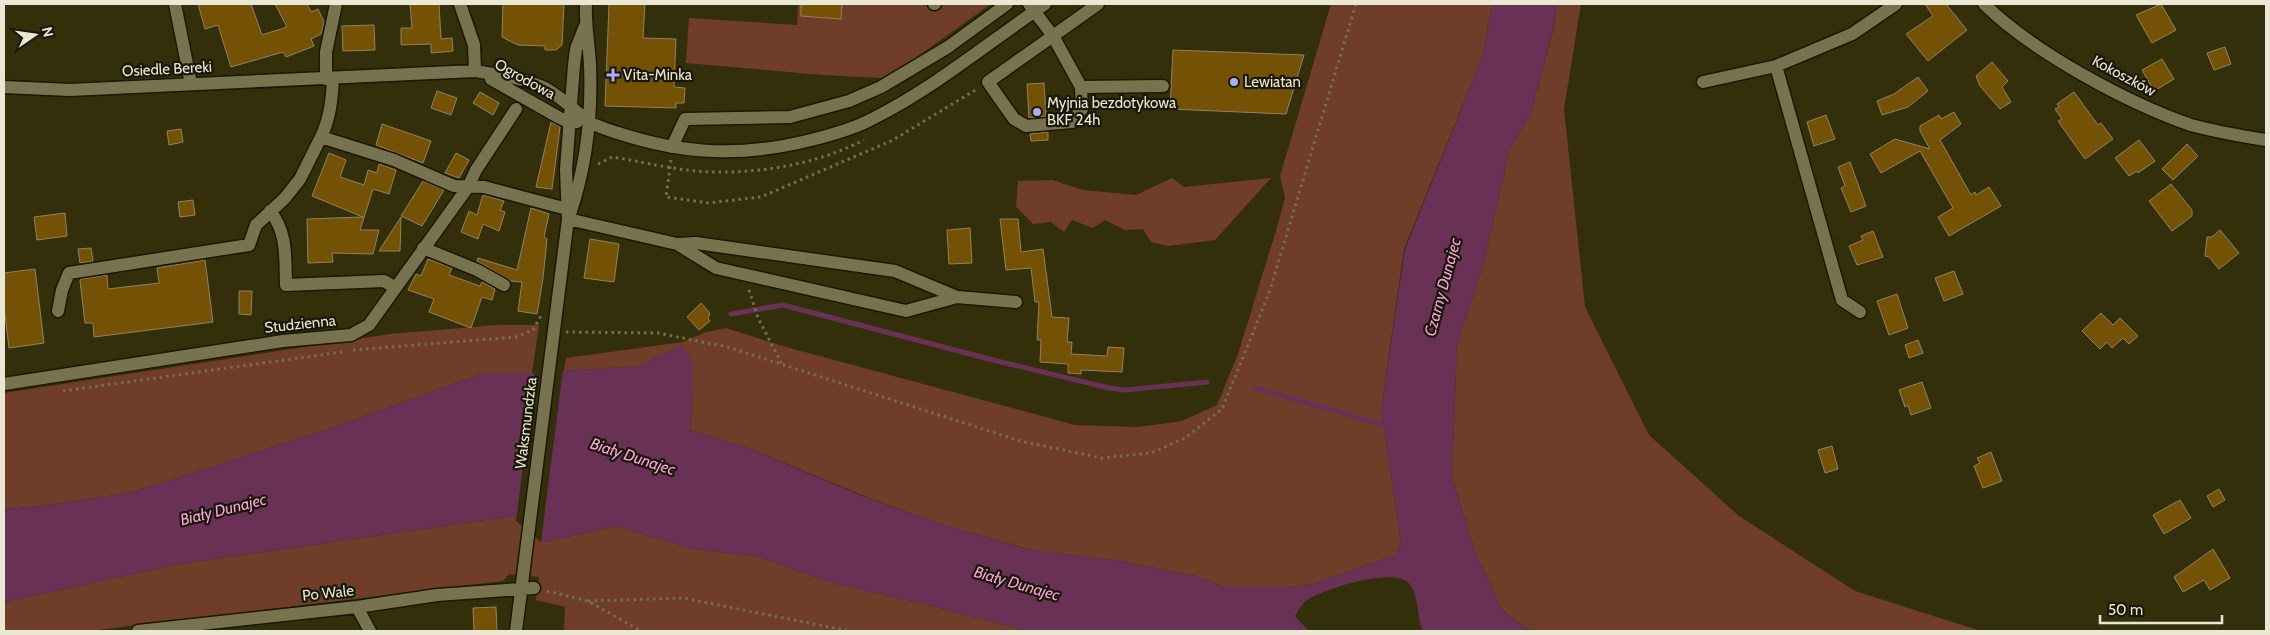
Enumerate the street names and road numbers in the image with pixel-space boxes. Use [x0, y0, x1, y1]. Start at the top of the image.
street label: Kokoszków [2089, 52, 2159, 100]
street label: Ogrodowa [492, 55, 559, 103]
street label: Osiedle Bereki [122, 58, 212, 80]
street label: Studzienna [263, 311, 337, 337]
street label: Waksmundzka [511, 375, 541, 470]
street label: Po Wale [301, 581, 355, 605]

